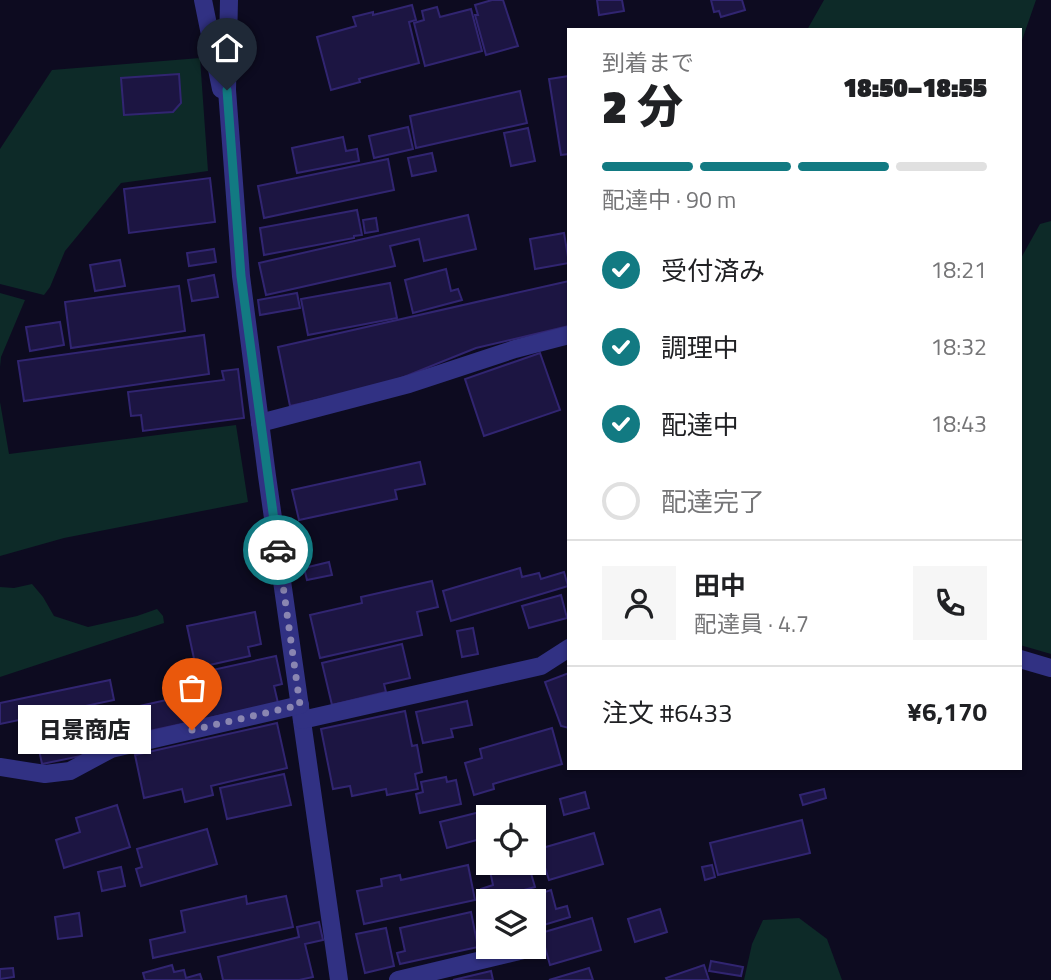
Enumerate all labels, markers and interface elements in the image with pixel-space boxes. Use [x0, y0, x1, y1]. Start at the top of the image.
pin [197, 18, 257, 90]
icon: home [208, 29, 246, 67]
text: 到着まで [602, 45, 694, 80]
text: 18:50–18:55 [843, 68, 987, 107]
text: 2 分 [602, 71, 683, 141]
text: 配達中 · 90 m [602, 182, 736, 217]
icon: check [602, 251, 640, 289]
text: 受付済み [661, 251, 765, 290]
text: 18:21 [930, 252, 987, 287]
icon: check [602, 328, 640, 366]
text: 調理中 [661, 328, 739, 367]
text: 18:32 [930, 329, 987, 364]
icon: check [602, 405, 640, 443]
text: 配達中 [661, 405, 739, 444]
text: 18:43 [930, 406, 987, 441]
text: 配達完了 [661, 482, 765, 521]
courier [243, 515, 313, 585]
icon: car [259, 531, 297, 569]
button: person [602, 566, 676, 640]
text: 田中 [694, 566, 746, 605]
button: phone [913, 566, 987, 640]
text: 配達員 · 4.7 [694, 606, 809, 641]
pin [162, 658, 222, 730]
icon: bag [173, 669, 211, 707]
text: ¥6,170 [907, 692, 987, 731]
text: 注文 #6433 [602, 693, 733, 732]
callout: 日景商店 [17, 706, 150, 754]
text: 日景商店 [39, 712, 131, 747]
map controls [476, 805, 546, 959]
button: locate [476, 805, 546, 875]
button: layers [476, 889, 546, 959]

